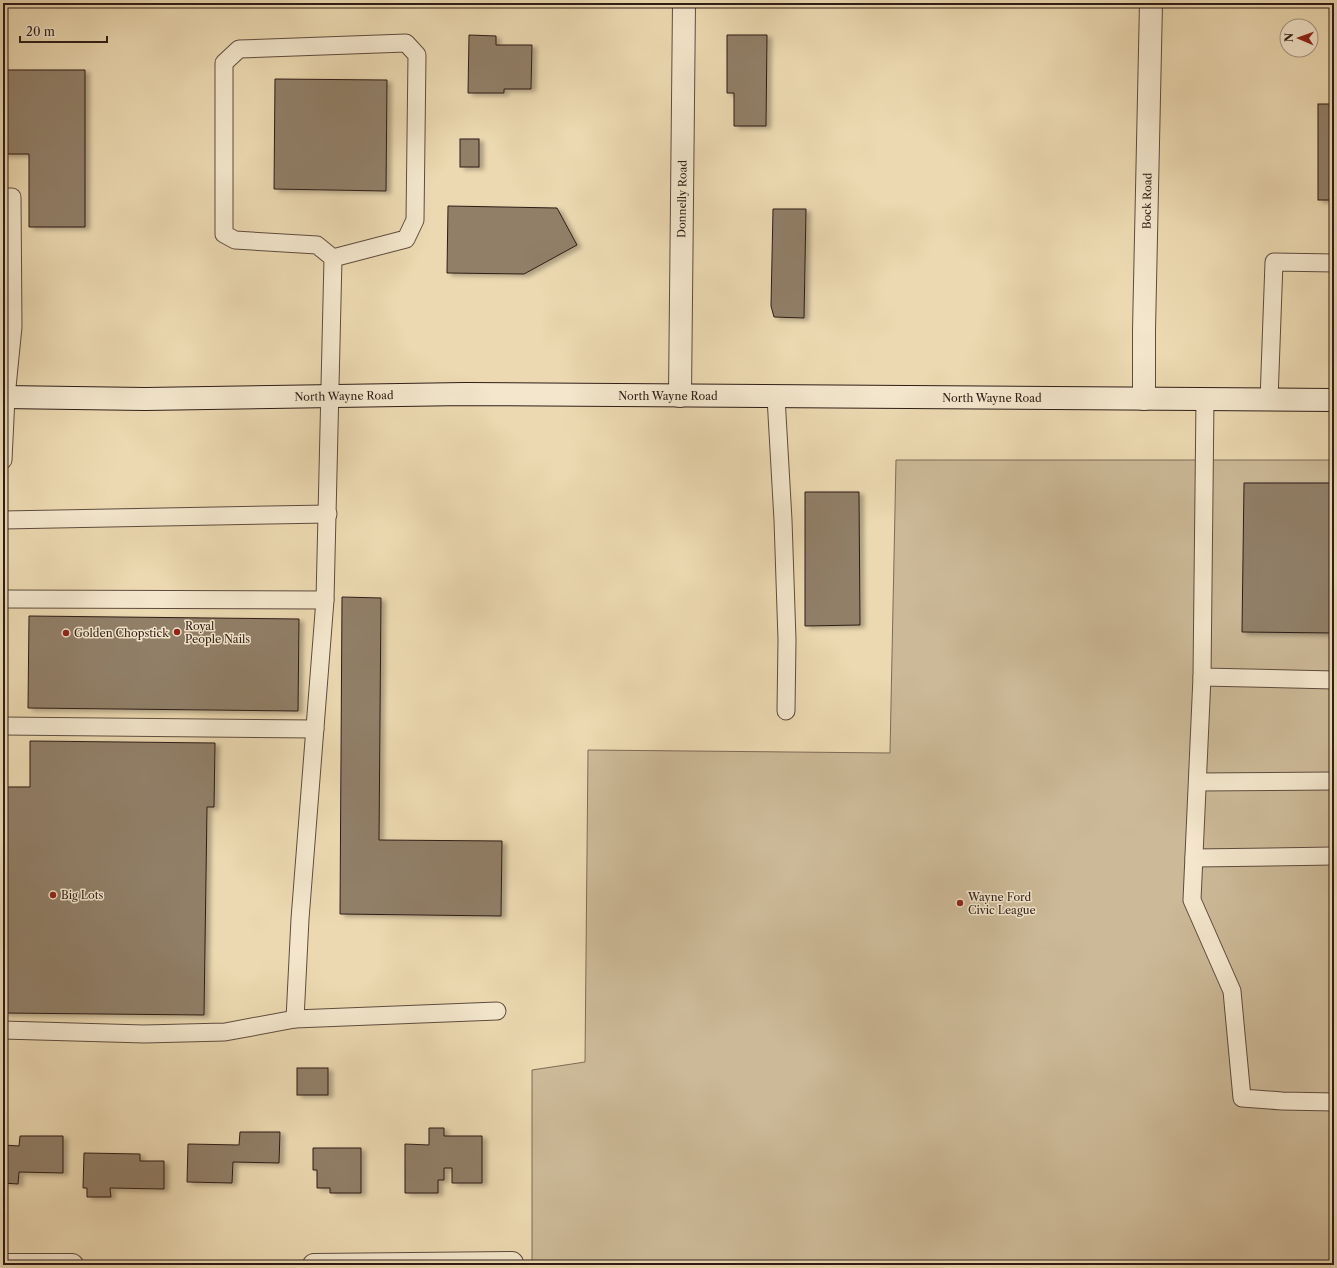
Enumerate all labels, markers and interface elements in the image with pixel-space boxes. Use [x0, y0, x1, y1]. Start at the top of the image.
scale bar [20, 18, 107, 44]
north arrow [1279, 18, 1319, 58]
text: 20 m [26, 24, 55, 39]
text: N [1282, 32, 1296, 43]
street label: Donnelly Road [674, 160, 690, 238]
street label: Bock Road [1140, 172, 1154, 229]
street label: North Wayne Road [294, 388, 394, 404]
street label: North Wayne Road [618, 389, 718, 403]
street label: North Wayne Road [942, 391, 1042, 405]
place label: Royal People Nails [185, 619, 250, 646]
place label: Golden Chopstick [74, 626, 169, 640]
marker: Royal People Nails [172, 627, 182, 637]
marker: Golden Chopstick [61, 628, 71, 638]
place label: Big Lots [61, 888, 104, 902]
marker: Big Lots [48, 890, 58, 900]
place label: Wayne Ford Civic League [967, 890, 1036, 917]
marker: Wayne Ford Civic League [955, 898, 965, 908]

